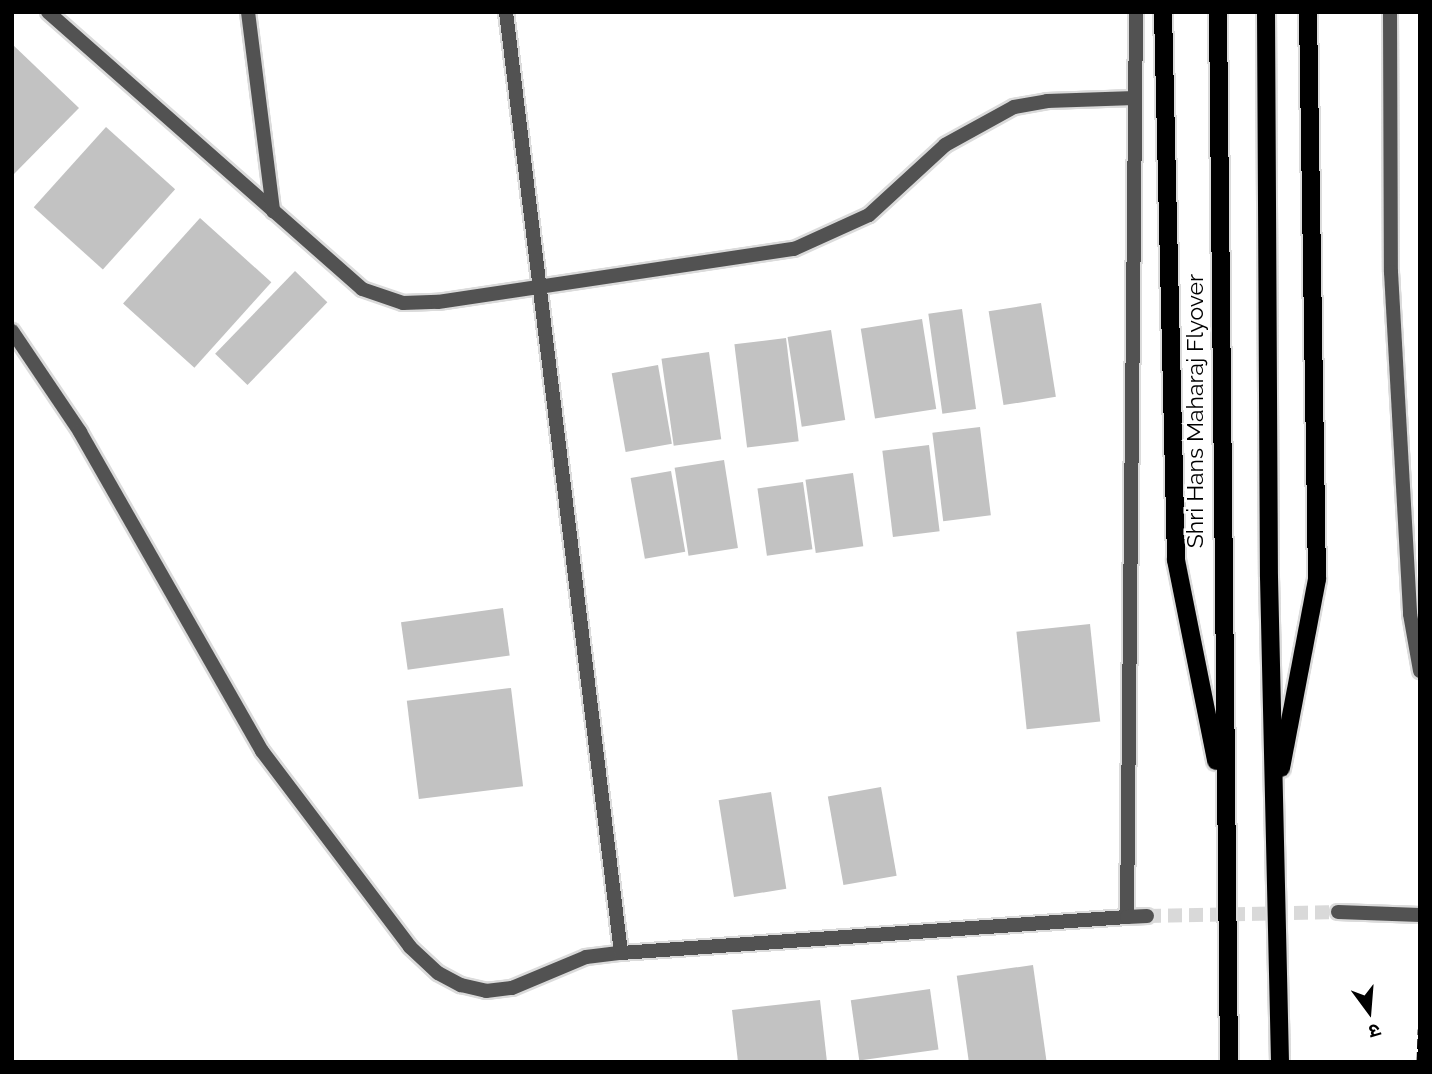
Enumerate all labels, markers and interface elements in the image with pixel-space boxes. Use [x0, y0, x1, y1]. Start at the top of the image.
street label: Shri Hans Maharaj Flyover [1181, 274, 1209, 548]
north arrow [1334, 976, 1404, 1046]
text: उ [1366, 1019, 1383, 1043]

